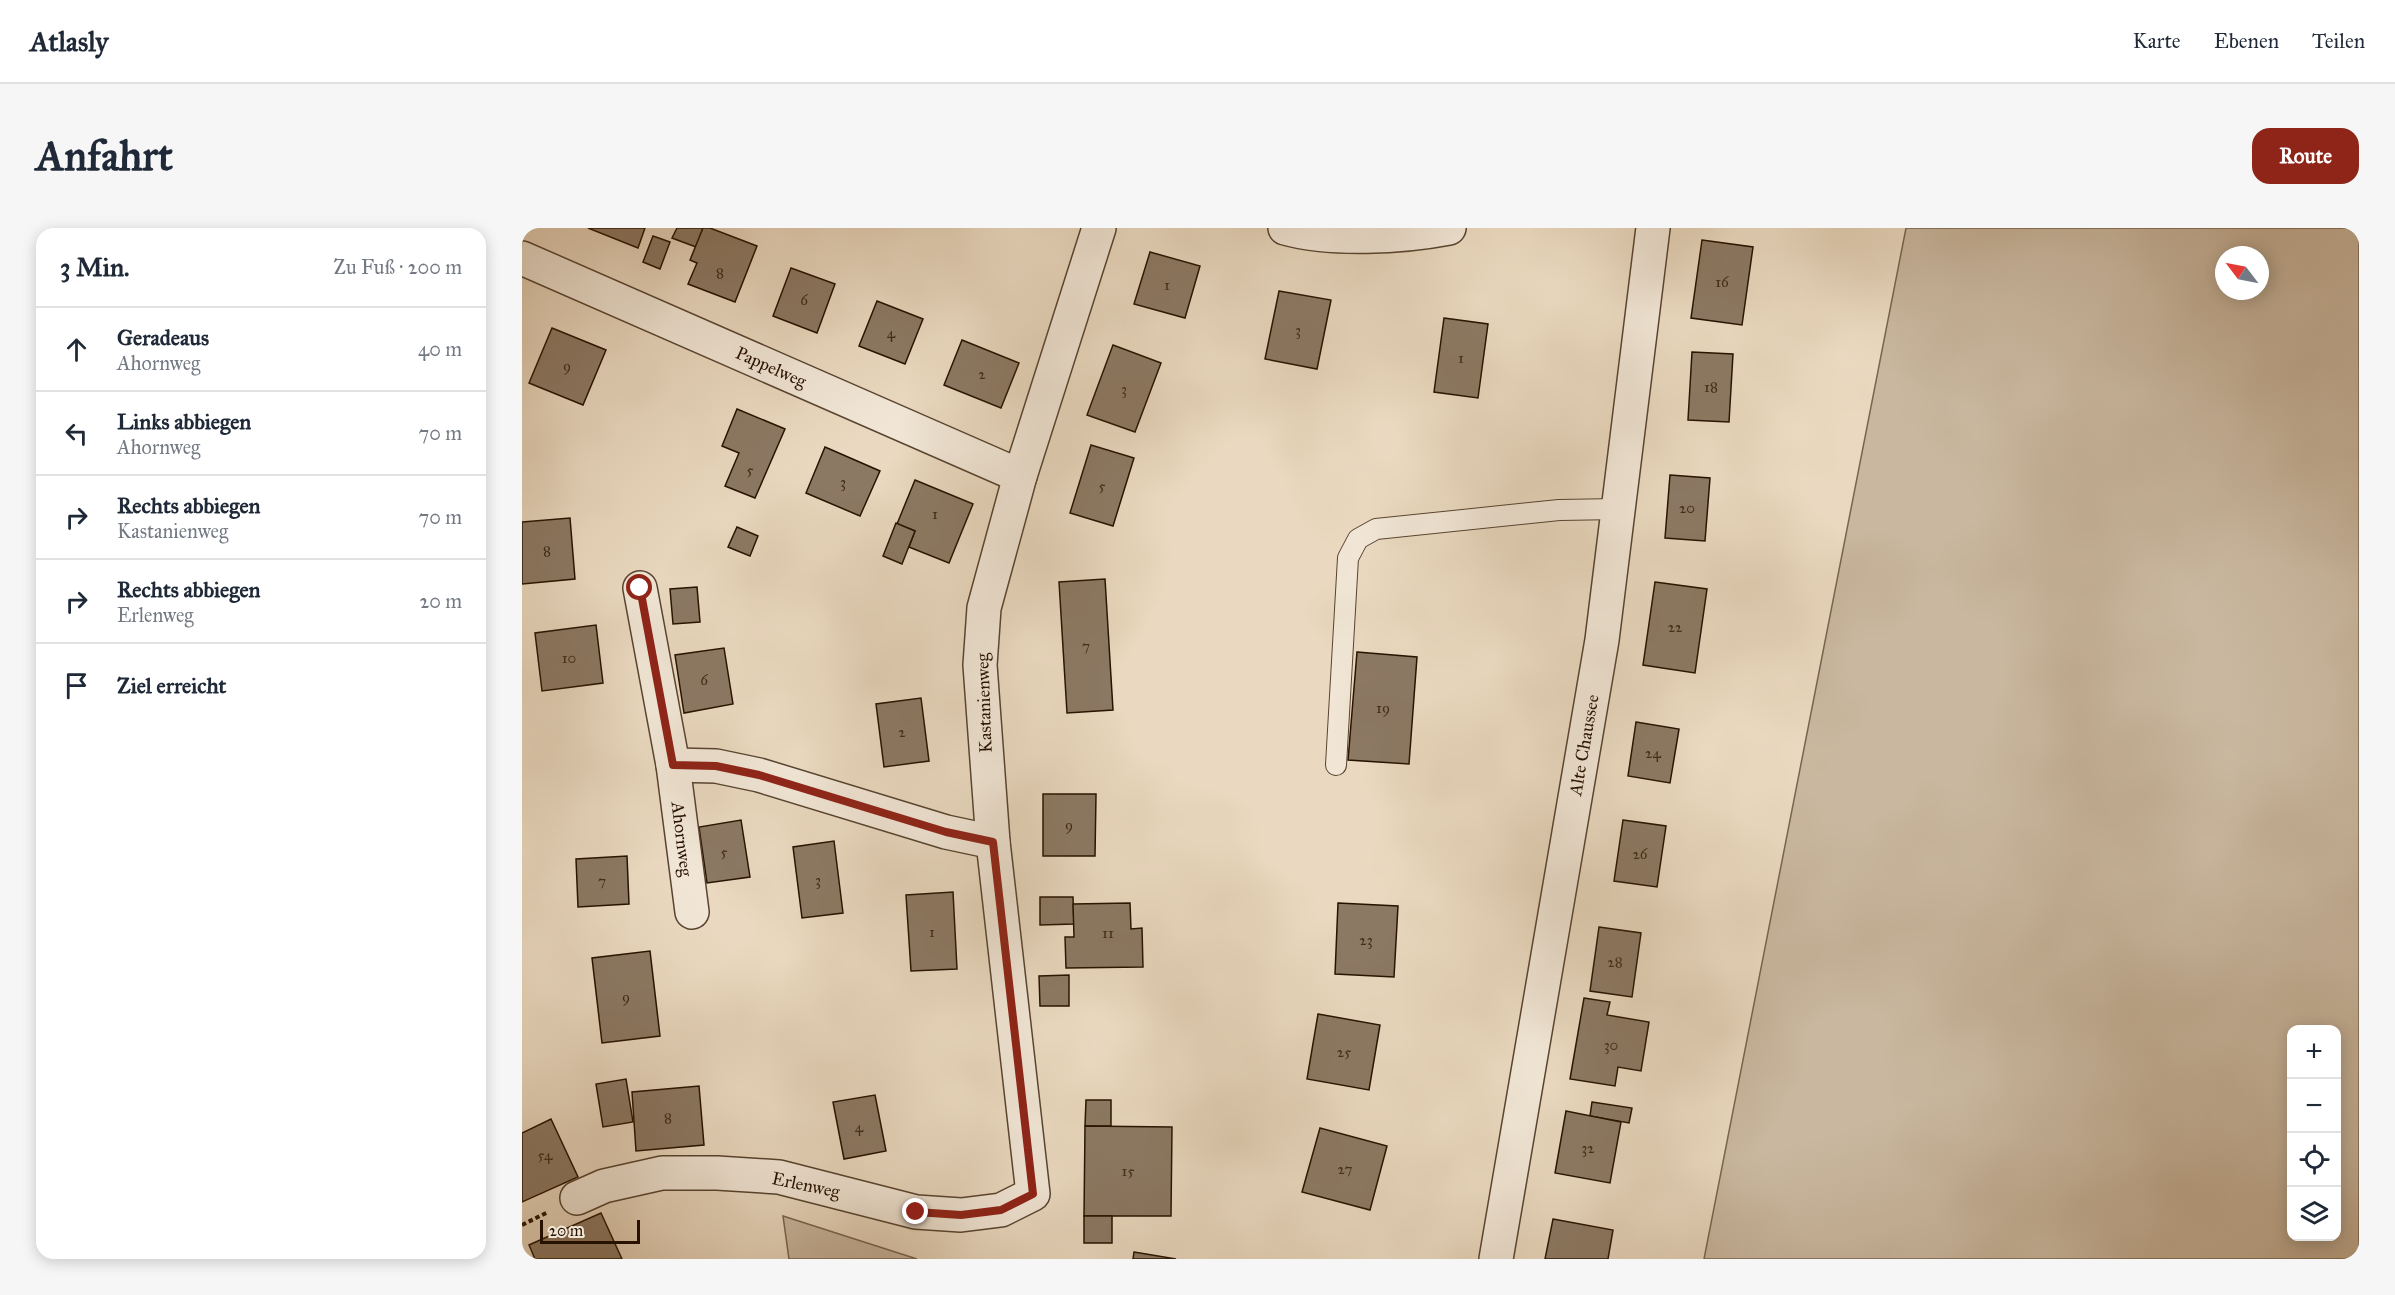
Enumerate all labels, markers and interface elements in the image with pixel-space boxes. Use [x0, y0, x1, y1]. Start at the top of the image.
text: Atlasly [30, 24, 108, 59]
text: Karte [2133, 28, 2181, 54]
text: Ebenen [2214, 28, 2279, 54]
text: Teilen [2312, 28, 2365, 54]
button: Route [2252, 128, 2359, 184]
text: Anfahrt [36, 130, 173, 182]
north arrow [2215, 246, 2269, 300]
text: 3 Min. [60, 251, 129, 283]
text: Zu Fuß · 200 m [333, 255, 462, 279]
house number: 8 [716, 264, 724, 282]
house number: 16 [1715, 273, 1730, 291]
house number: 1 [1164, 276, 1170, 294]
house number: 6 [800, 291, 809, 309]
house number: 3 [1295, 321, 1301, 339]
text: Geradeaus [117, 324, 209, 351]
house number: 4 [887, 324, 896, 342]
icon: ahead [60, 333, 93, 366]
text: 40 m [418, 337, 462, 361]
street label: Pappelweg [732, 342, 810, 394]
house number: 1 [1458, 349, 1464, 367]
text: Ahornweg [117, 351, 200, 375]
house number: 9 [563, 357, 571, 375]
house number: 2 [978, 365, 986, 383]
house number: 18 [1704, 378, 1718, 396]
house number: 3 [1121, 380, 1127, 398]
text: Links abbiegen [117, 408, 251, 435]
icon: left [60, 417, 93, 450]
text: 70 m [419, 421, 462, 445]
text: Ahornweg [117, 435, 200, 459]
house number: 5 [747, 461, 754, 479]
house number: 3 [840, 473, 846, 491]
house number: 5 [1099, 477, 1106, 495]
text: Rechts abbiegen [117, 492, 260, 519]
house number: 20 [1679, 499, 1695, 517]
icon: right [60, 501, 93, 534]
text: 70 m [419, 505, 462, 529]
house number: 1 [932, 505, 938, 523]
text: Kastanienweg [117, 519, 228, 543]
house number: 8 [543, 542, 551, 560]
route start [626, 574, 652, 600]
text: Rechts abbiegen [117, 576, 260, 603]
icon: right [60, 585, 93, 618]
text: 20 m [419, 589, 462, 613]
text: Erlenweg [117, 603, 194, 627]
house number: 22 [1668, 618, 1683, 636]
house number: 7 [1082, 637, 1090, 655]
house number: 10 [562, 649, 576, 667]
street label: Kastanienweg [971, 652, 998, 753]
icon: arrive [60, 669, 93, 702]
house number: 6 [700, 671, 709, 689]
text: Ziel erreicht [117, 672, 226, 699]
street label: Alte Chaussee [1564, 693, 1604, 798]
house number: 19 [1376, 699, 1390, 717]
house number: 2 [898, 723, 906, 741]
house number: 24 [1645, 744, 1662, 762]
street label: Ahornweg [665, 799, 698, 878]
house number: 9 [1065, 816, 1073, 834]
house number: 5 [721, 843, 728, 861]
house number: 26 [1632, 845, 1649, 863]
house number: 3 [815, 871, 821, 889]
house number: 7 [598, 872, 606, 890]
house number: 1 [929, 923, 935, 941]
house number: 11 [1102, 924, 1114, 942]
house number: 23 [1359, 931, 1373, 949]
house number: 28 [1607, 953, 1623, 971]
house number: 9 [622, 988, 630, 1006]
map controls [2287, 1025, 2341, 1241]
button: + [2287, 1025, 2341, 1079]
house number: 30 [1604, 1036, 1618, 1054]
house number: 25 [1337, 1043, 1351, 1061]
button: − [2287, 1079, 2341, 1133]
house number: 8 [664, 1109, 672, 1127]
house number: 4 [855, 1118, 864, 1136]
button: locate [2287, 1133, 2341, 1187]
house number: 32 [1581, 1139, 1595, 1157]
house number: 54 [538, 1146, 553, 1164]
house number: 27 [1338, 1160, 1353, 1178]
house number: 15 [1122, 1162, 1134, 1180]
street label: Erlenweg [770, 1167, 843, 1204]
button: layers [2287, 1187, 2341, 1241]
route end [902, 1198, 928, 1224]
scale bar [540, 1217, 640, 1244]
text: 20 m [549, 1221, 583, 1240]

